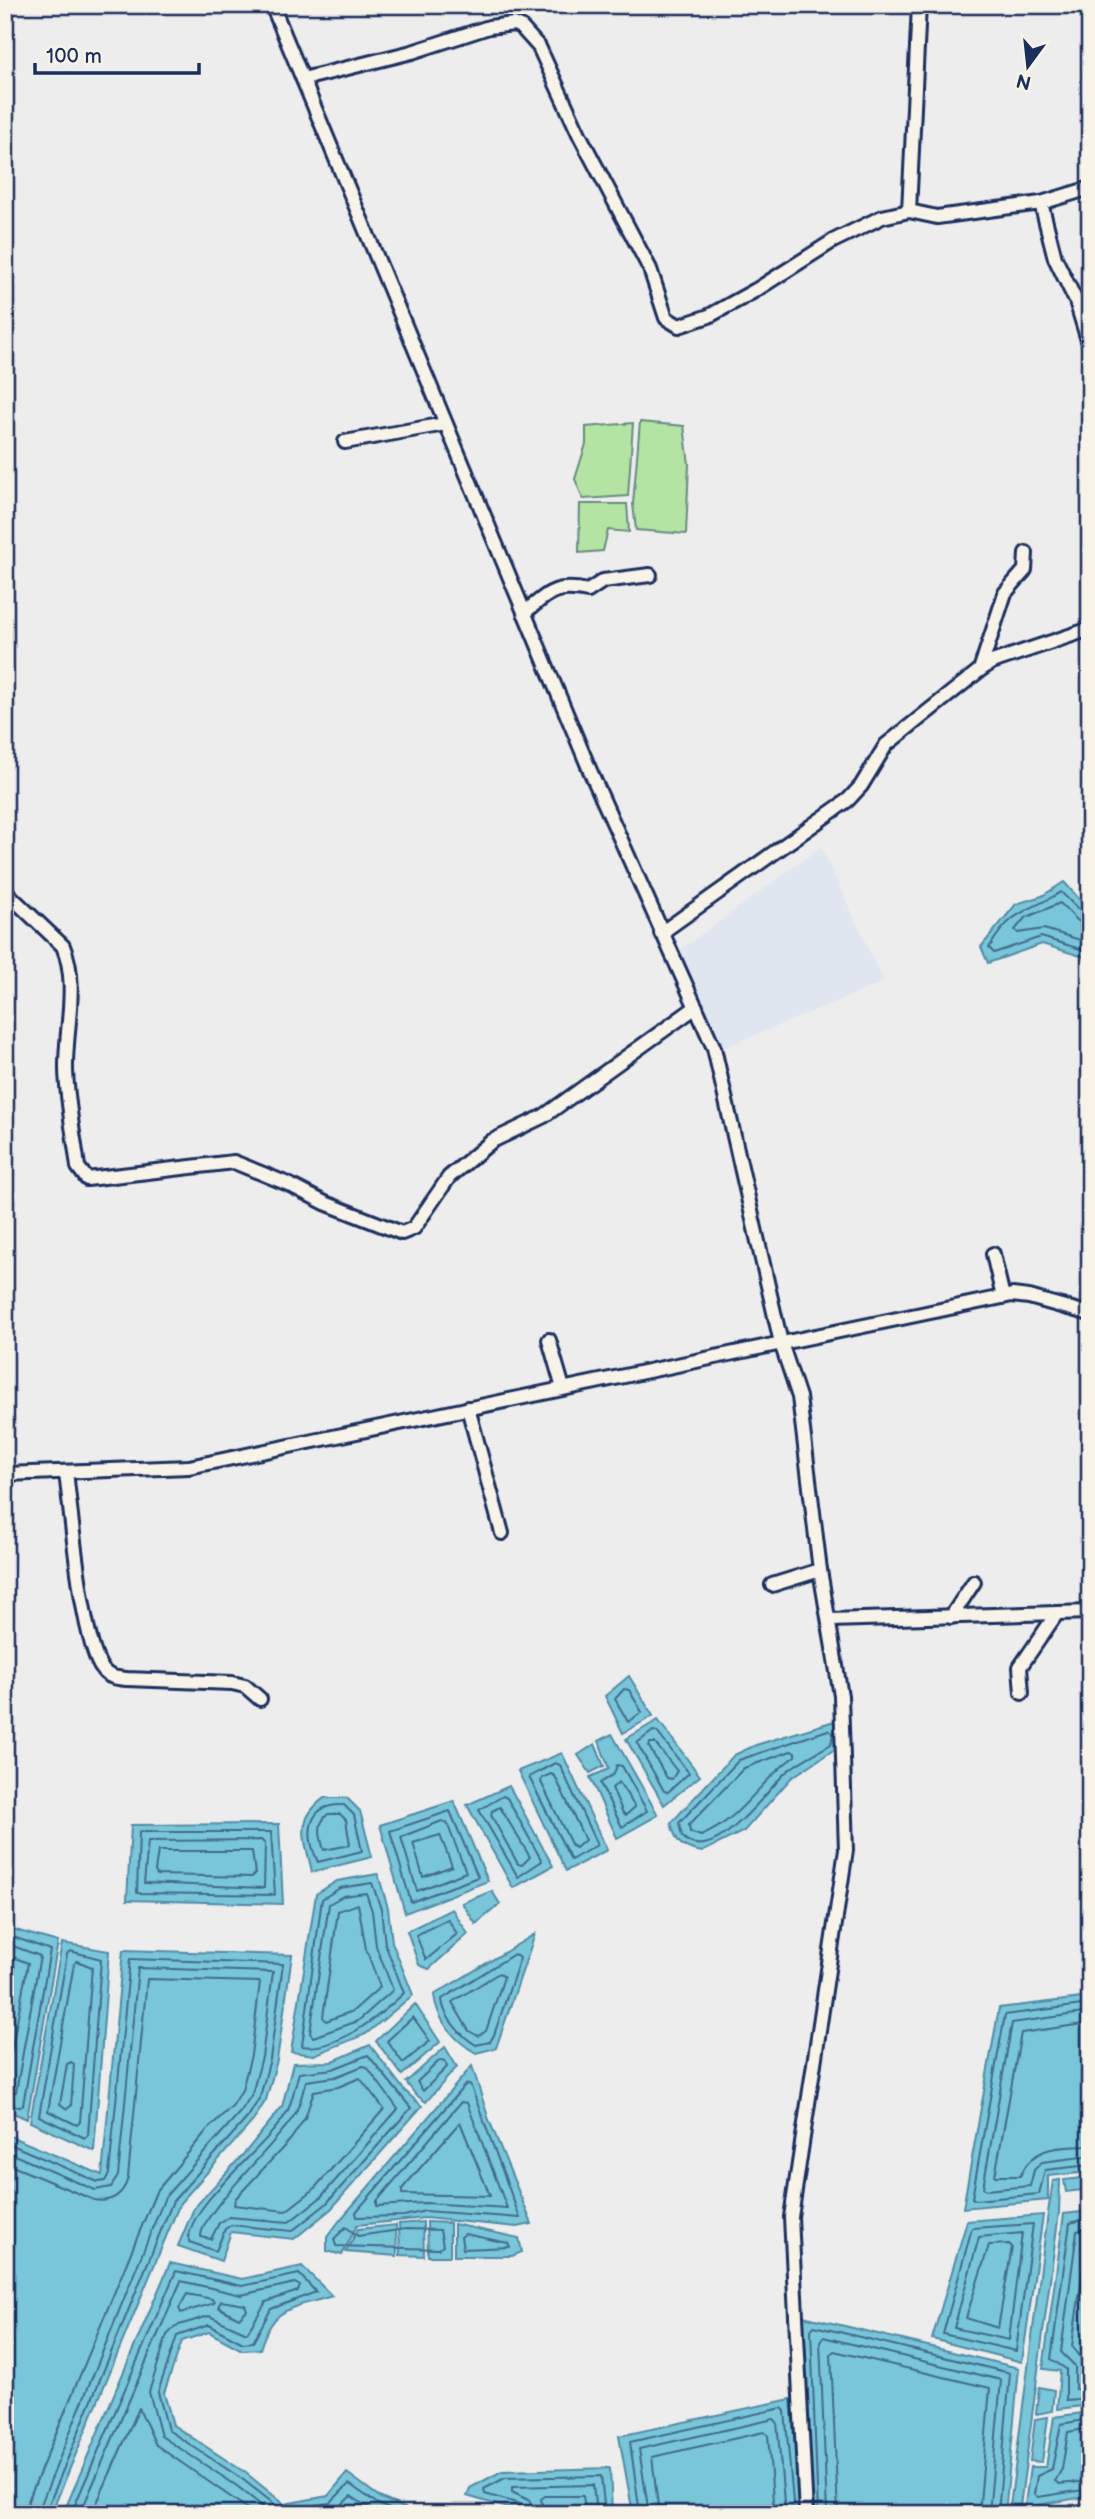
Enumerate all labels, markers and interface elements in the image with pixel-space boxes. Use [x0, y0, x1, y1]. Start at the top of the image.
scale bar [35, 32, 200, 76]
north arrow [993, 32, 1064, 102]
text: 100 m [46, 44, 102, 69]
text: N [1014, 68, 1034, 94]

